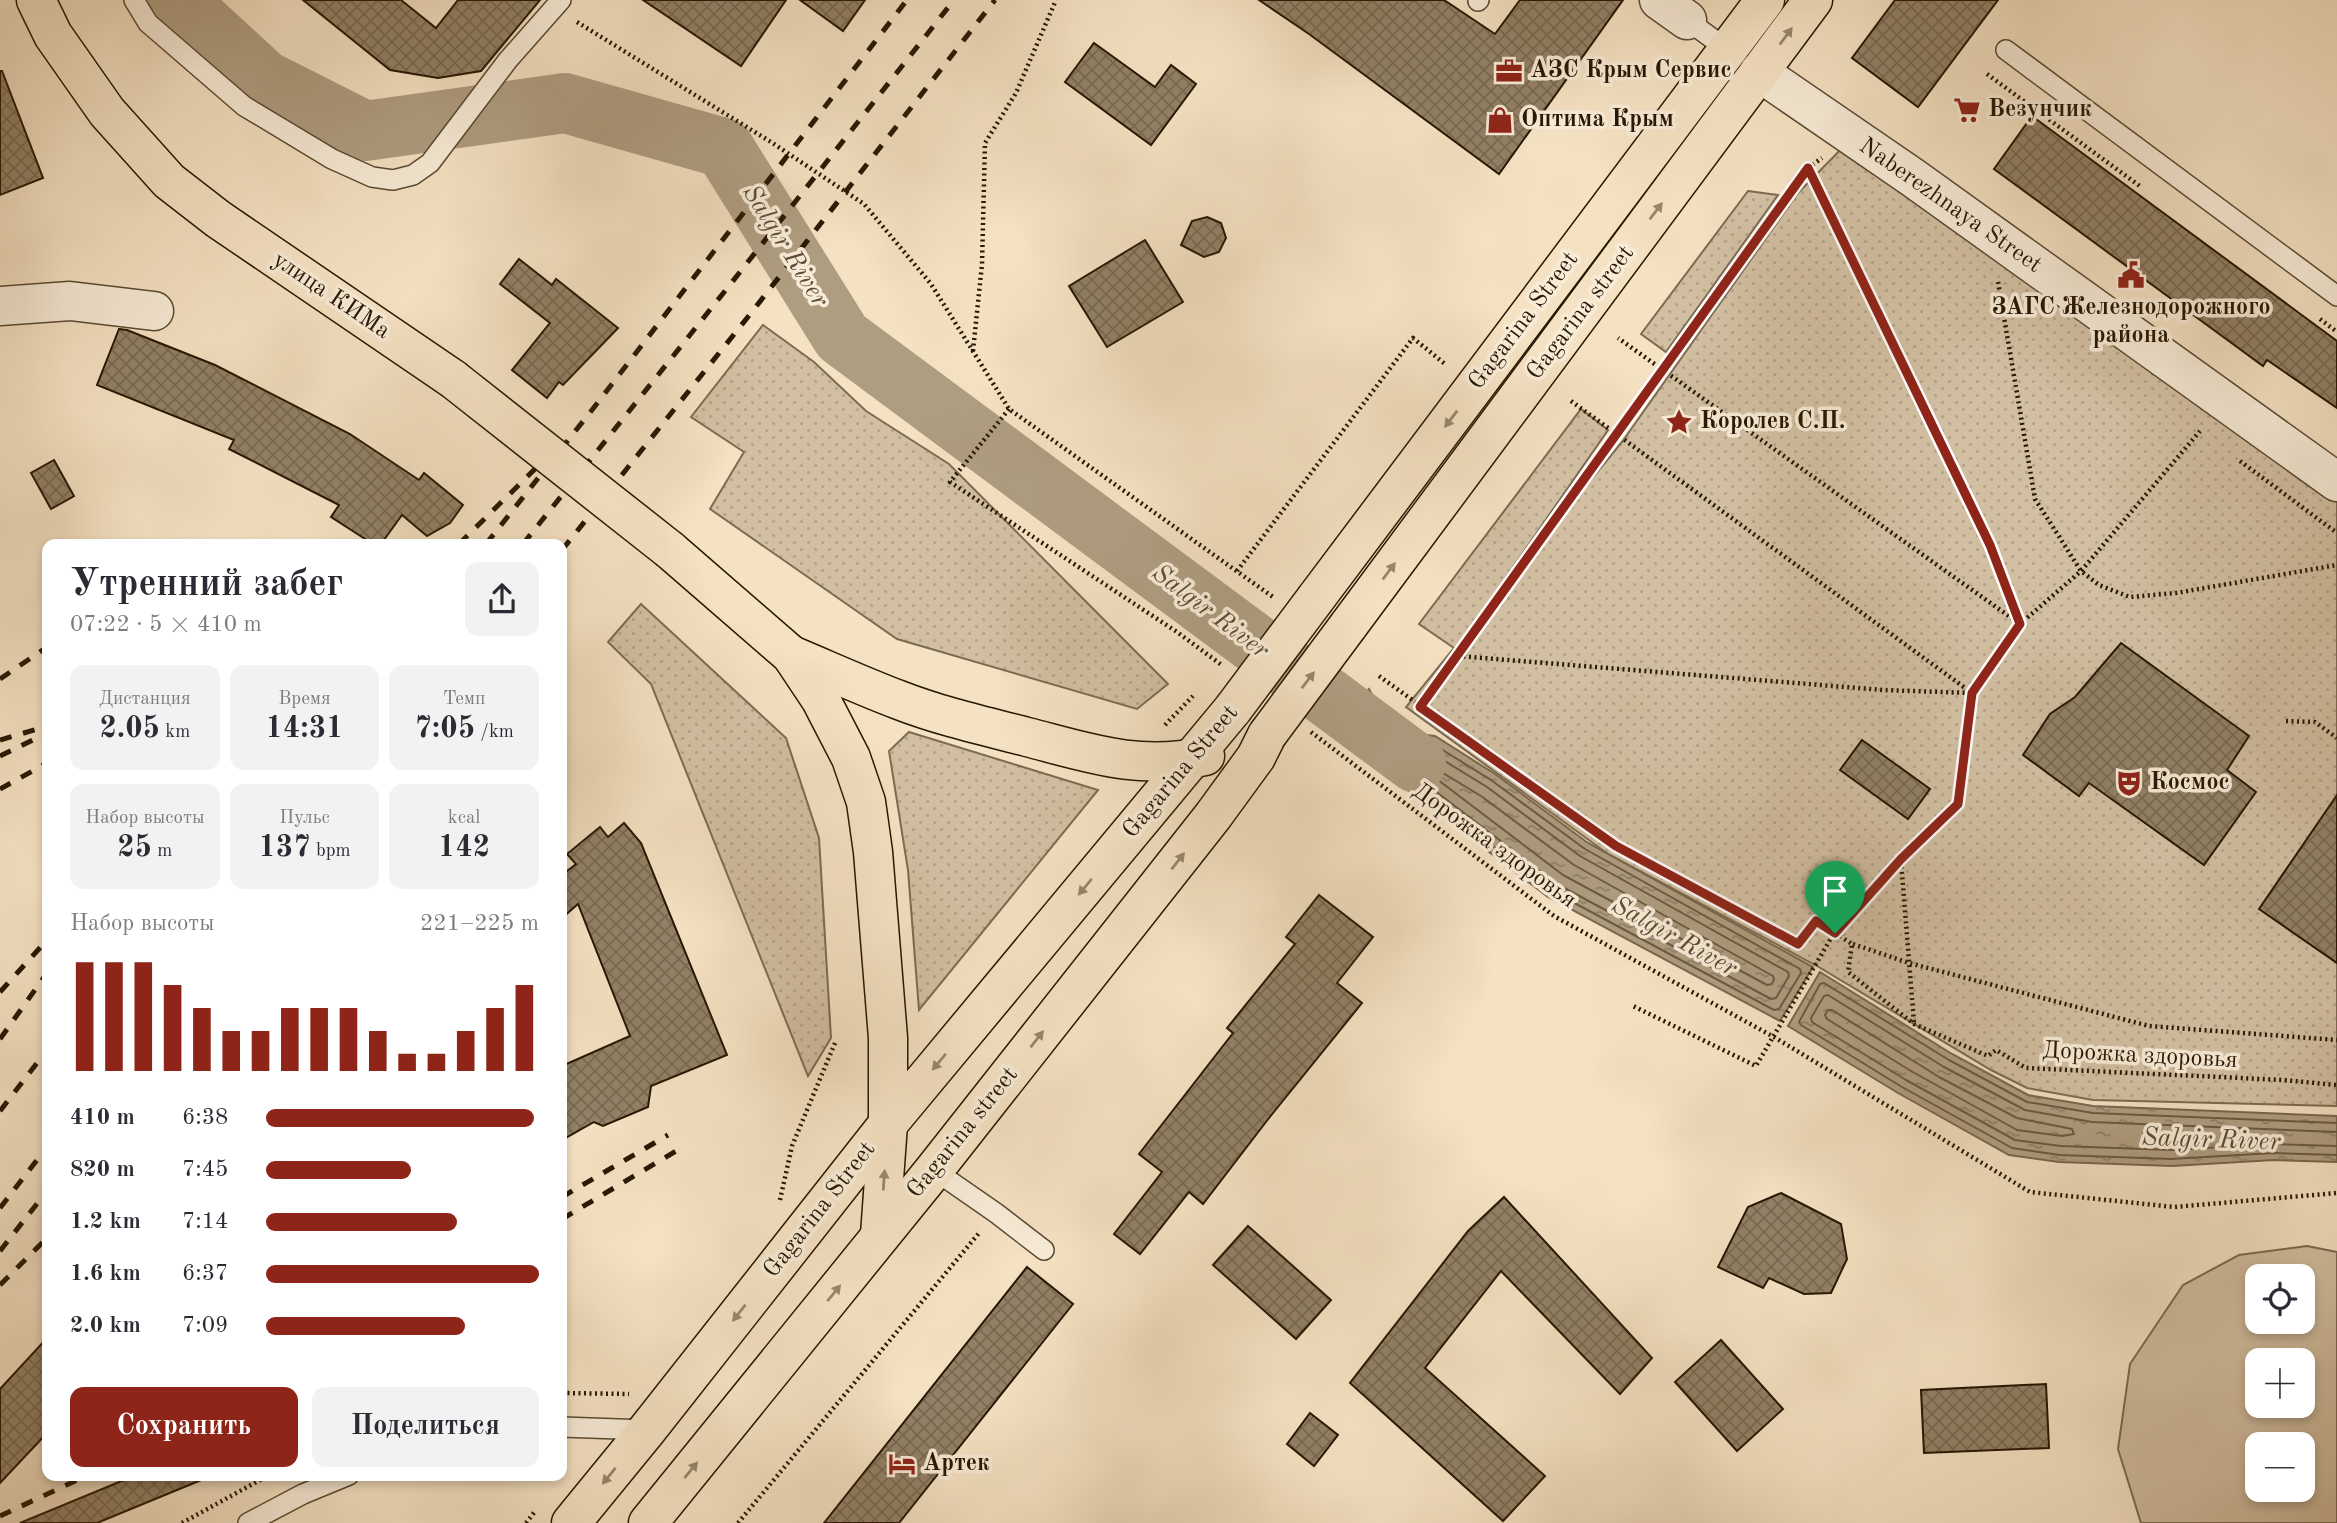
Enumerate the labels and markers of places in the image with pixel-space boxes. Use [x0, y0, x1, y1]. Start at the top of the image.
office icon: АЗС Крым Сервис [1494, 56, 1524, 86]
place label: АЗС Крым Сервис [1530, 59, 1732, 83]
supermarket icon: Везунчик [1952, 95, 1982, 125]
place label: Везунчик [1988, 98, 2092, 122]
shop icon: Оптима Крым [1485, 105, 1515, 135]
place label: Оптима Крым [1521, 108, 1674, 132]
public building icon: ЗАГС Железнодорожного района [2116, 260, 2146, 290]
place label: ЗАГС Железнодорожного района [1991, 296, 2271, 348]
place icon: Королев С.П. [1664, 407, 1694, 437]
place label: Королев С.П. [1700, 410, 1846, 434]
theatre icon: Космос [2114, 768, 2144, 798]
place label: Космос [2150, 771, 2230, 795]
pin [1805, 861, 1865, 933]
hotel icon: Артек [887, 1449, 917, 1479]
place label: Артек [923, 1452, 990, 1476]

